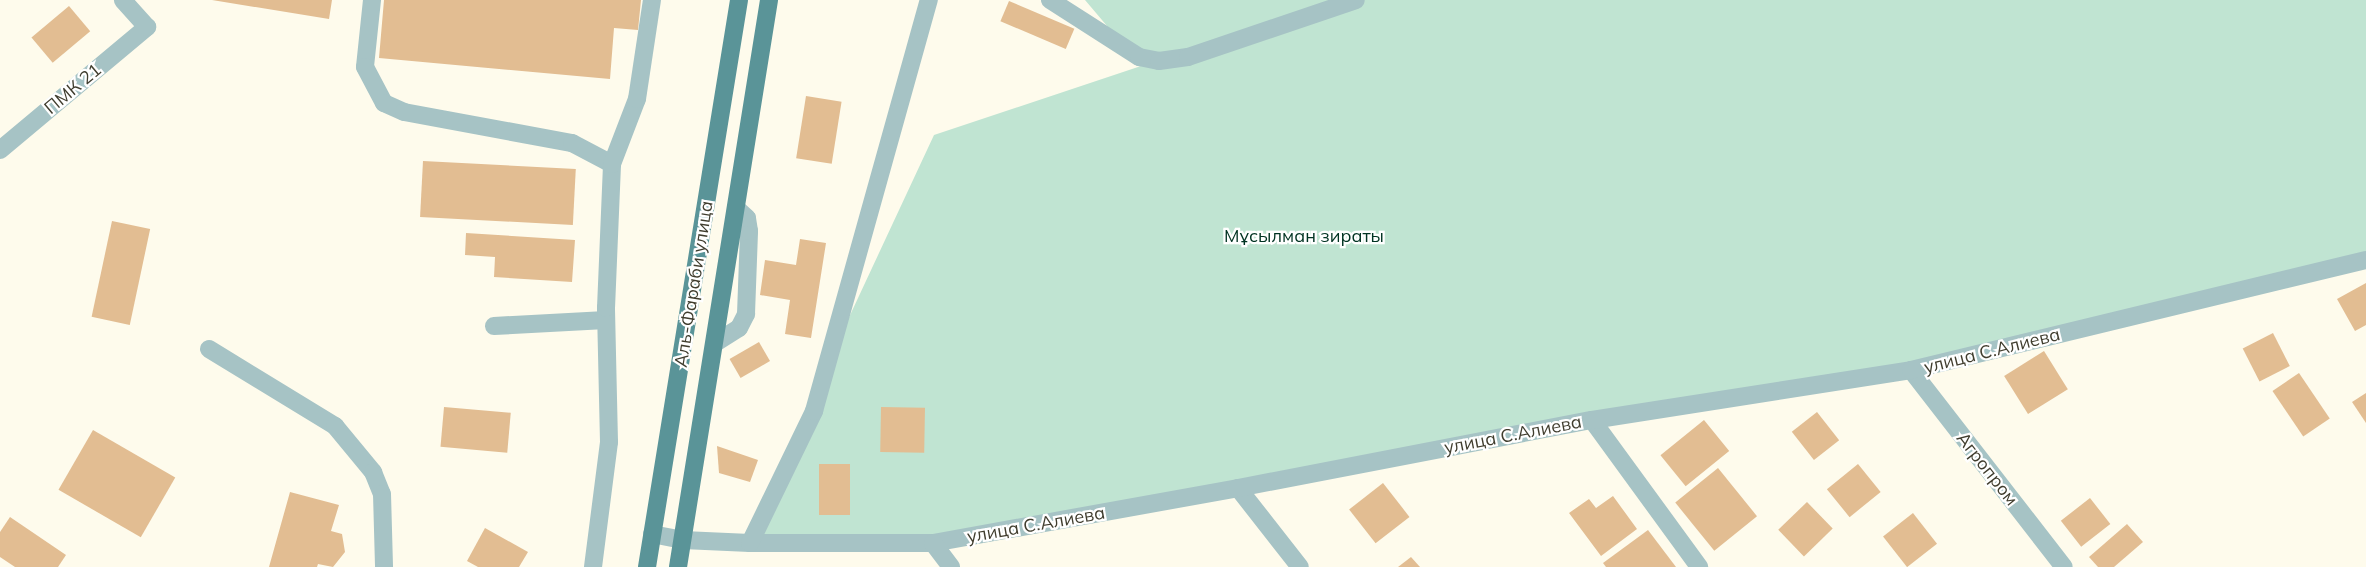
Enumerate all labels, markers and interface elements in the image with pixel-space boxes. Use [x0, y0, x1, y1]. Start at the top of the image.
street label: ПМК 21 [40, 59, 106, 119]
street label: Аль-Фараби улица [670, 199, 718, 369]
park label: Мұсылман зираты [1224, 225, 1384, 247]
street label: улица С.Алиева [1922, 324, 2062, 378]
street label: улица С.Алиева [1442, 411, 1584, 459]
street label: Агропром [1952, 428, 2022, 510]
street label: улица С.Алиева [965, 502, 1107, 548]

